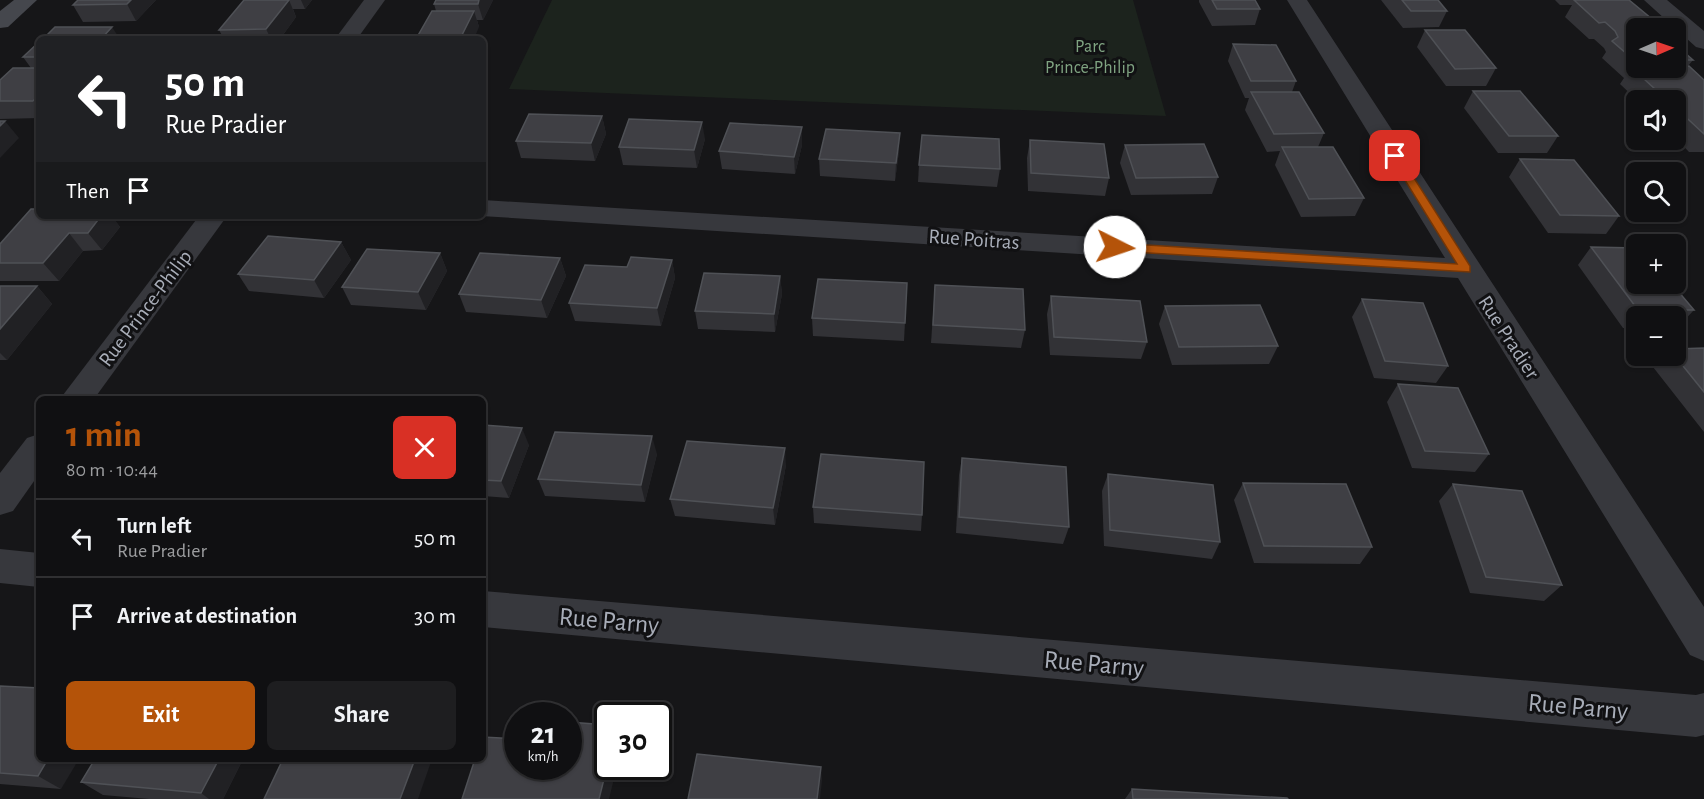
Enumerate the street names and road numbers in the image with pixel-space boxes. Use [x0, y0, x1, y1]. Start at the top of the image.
street label: Rue Poitras [928, 226, 1020, 253]
street label: Rue Prince-Philip [95, 246, 196, 370]
street label: Rue Pradier [1474, 292, 1543, 383]
street label: Rue Parny [558, 604, 660, 638]
street label: Rue Parny [1043, 647, 1145, 681]
street label: Rue Parny [1527, 690, 1629, 724]

